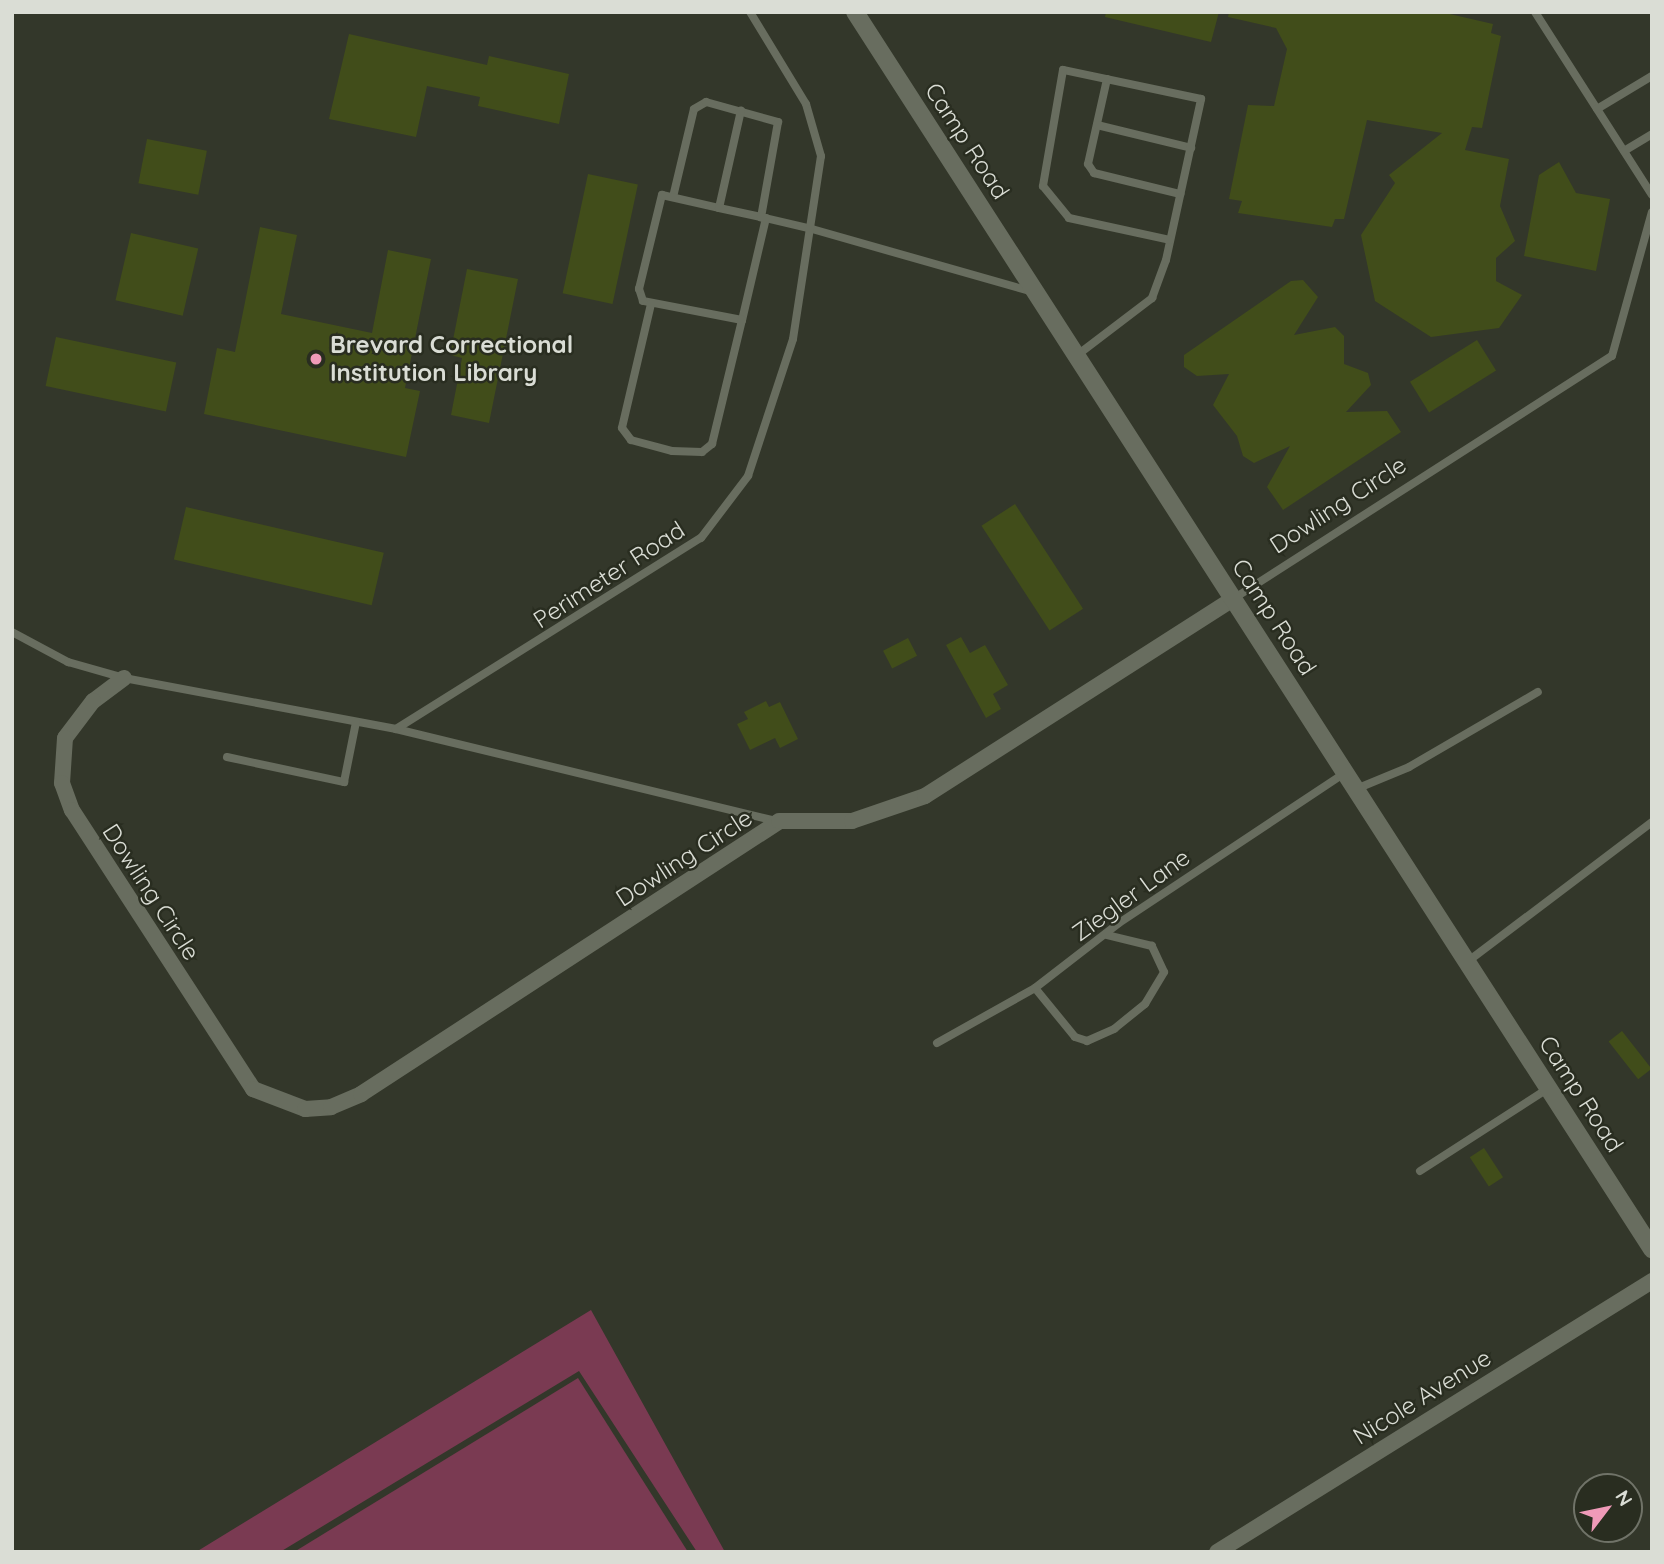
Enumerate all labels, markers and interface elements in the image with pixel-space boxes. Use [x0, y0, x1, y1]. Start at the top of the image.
street label: Camp Road [919, 77, 1015, 205]
place label: Brevard Correctional Institution Library [330, 331, 573, 387]
marker: Brevard Correctional Institution Library [308, 351, 324, 367]
street label: Dowling Circle [1264, 450, 1412, 560]
street label: Perimeter Road [528, 515, 690, 635]
street label: Camp Road [1226, 553, 1322, 681]
street label: Dowling Circle [610, 803, 758, 913]
street label: Dowling Circle [96, 818, 206, 966]
street label: Ziegler Lane [1067, 843, 1195, 947]
street label: Camp Road [1533, 1030, 1629, 1158]
street label: Nicole Avenue [1348, 1343, 1496, 1451]
north arrow [1573, 1473, 1643, 1543]
text: N [1610, 1486, 1638, 1510]

